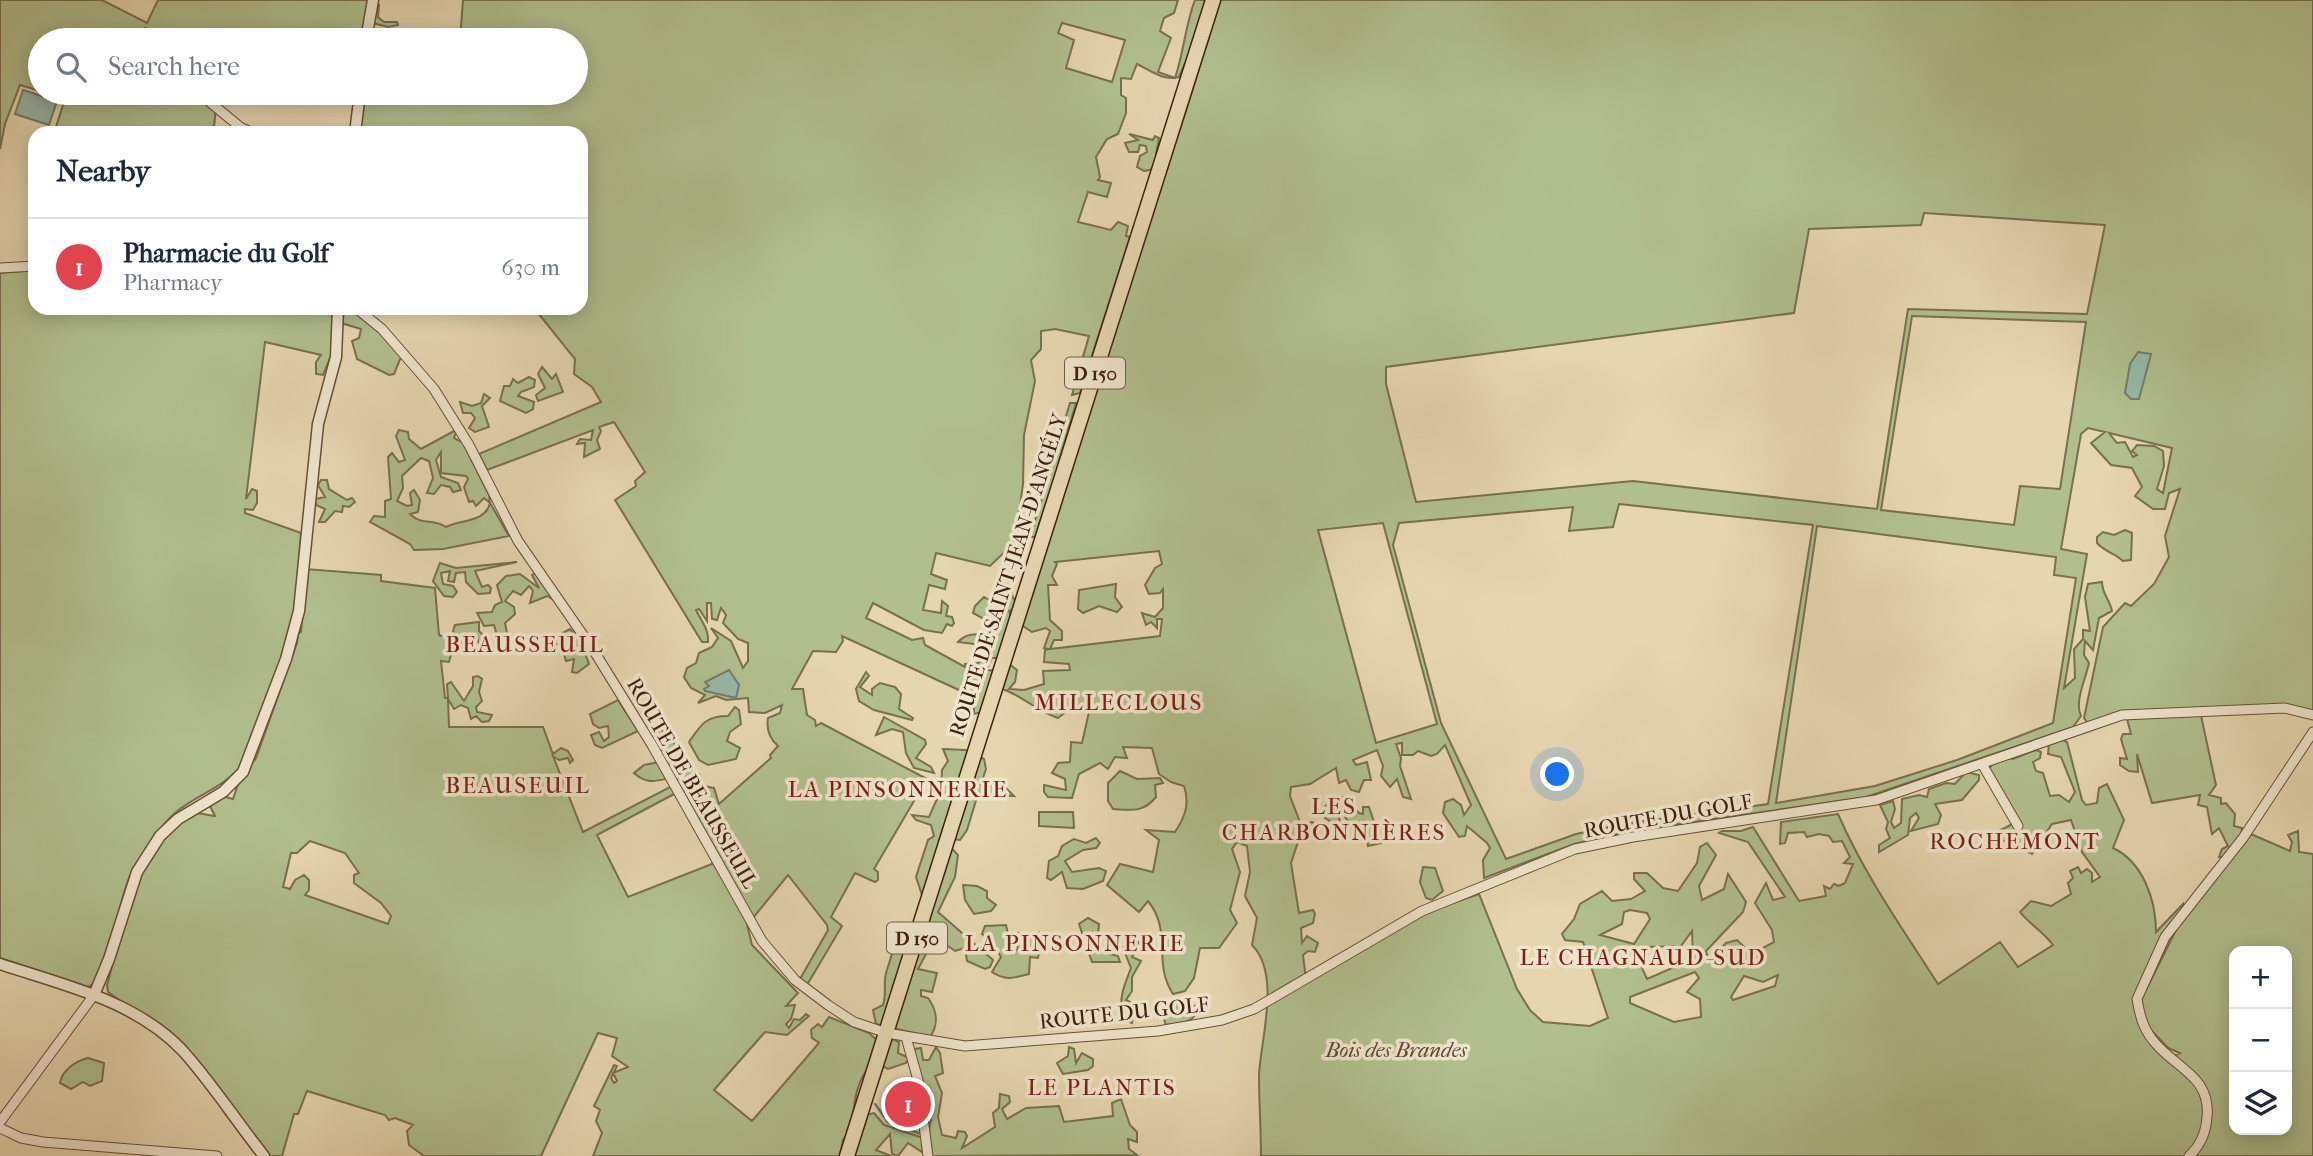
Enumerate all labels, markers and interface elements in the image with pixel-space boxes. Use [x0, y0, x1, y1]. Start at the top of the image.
search box [28, 28, 588, 105]
icon: search [52, 48, 90, 86]
text: Search here [108, 51, 240, 82]
text: Nearby [56, 154, 151, 189]
text: Pharmacie du Golf [123, 238, 329, 269]
text: 1 [75, 254, 83, 281]
text: 630 m [501, 254, 560, 281]
text: Pharmacy [123, 269, 222, 296]
road number: D 150 [1065, 358, 1125, 388]
street label: ROUTE DE SAINT-JEAN-D'ANGÉLY [944, 410, 1072, 740]
district label: BEAUSSEUIL [445, 631, 605, 658]
street label: ROUTE DE BEAUSSEUIL [622, 673, 762, 893]
district label: MILLECLOUS [1035, 689, 1203, 716]
your location [1540, 757, 1574, 791]
district label: BEAUSEUIL [445, 772, 591, 799]
district label: LA PINSONNERIE [788, 776, 1008, 803]
street label: ROUTE DU GOLF [1582, 789, 1754, 843]
district label: LES CHARBONNIÈRES [1222, 793, 1446, 846]
district label: ROCHEMONT [1929, 828, 2101, 855]
road number: D 150 [887, 922, 947, 954]
district label: LA PINSONNERIE [965, 930, 1185, 957]
district label: LE CHAGNAUD-SUD [1519, 944, 1767, 971]
map controls [2229, 946, 2292, 1135]
button: + [2229, 946, 2292, 1009]
street label: ROUTE DU GOLF [1038, 992, 1210, 1034]
button: − [2229, 1009, 2292, 1072]
park label: Bois des Brandes [1324, 1038, 1467, 1062]
button: layers [2229, 1072, 2292, 1135]
district label: LE PLANTIS [1027, 1074, 1177, 1101]
pin: 1 [885, 1078, 931, 1130]

